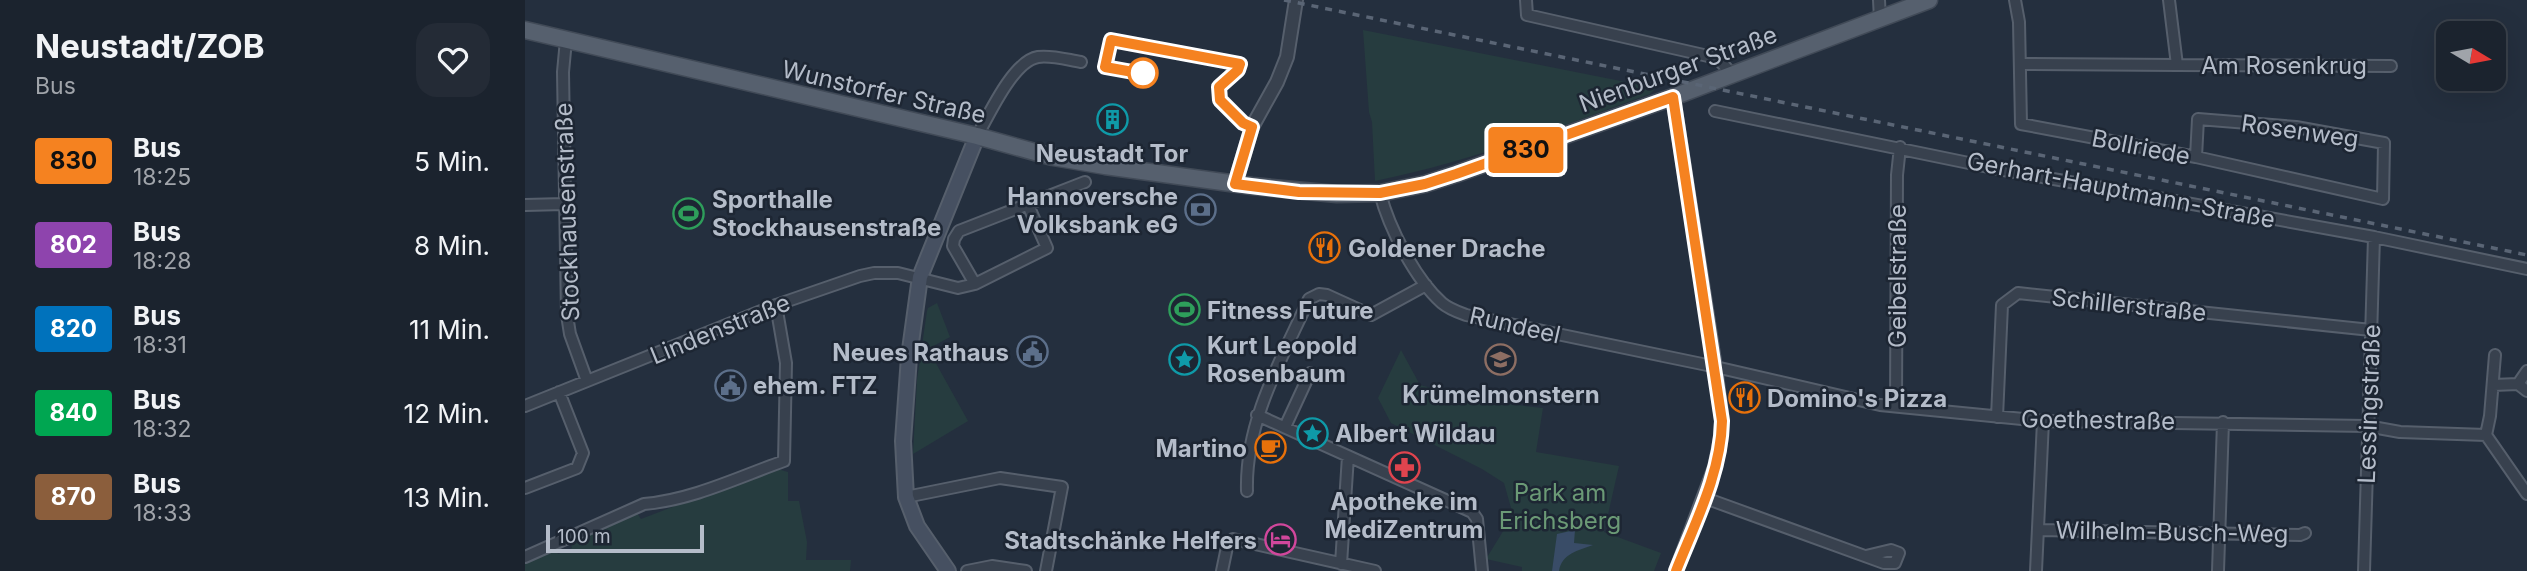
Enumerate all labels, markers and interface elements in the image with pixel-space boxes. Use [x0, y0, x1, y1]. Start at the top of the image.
street label: Nienburger Straße [1575, 20, 1781, 118]
north arrow [2436, 21, 2506, 91]
map controls [2436, 21, 2506, 91]
button: heart [416, 23, 490, 97]
text: Neustadt/ZOB [35, 26, 265, 66]
street label: Am Rosenkrug [2201, 51, 2367, 80]
street label: Wunstorfer Straße [779, 54, 989, 130]
unlabelled marker [1128, 58, 1158, 88]
text: Bus [35, 72, 76, 100]
street label: Stockhausenstraße [549, 102, 585, 322]
building icon: Neustadt Tor [1095, 102, 1129, 136]
street label: Rosenweg [2239, 108, 2361, 154]
street label: Bollriede [2089, 123, 2193, 171]
line badge: 830 [1486, 127, 1566, 173]
text: Bus [133, 132, 181, 163]
text: 830 [1502, 135, 1550, 164]
place label: Neustadt Tor [1036, 139, 1188, 168]
text: 830 [50, 146, 97, 175]
text: 5 Min. [414, 146, 490, 177]
street label: Gerhart-Hauptmann-Straße [1964, 146, 2278, 234]
text: 18:25 [133, 163, 191, 191]
place label: Hannoversche Volksbank eG [1007, 182, 1178, 239]
place label: Sporthalle Stockhausenstraße [712, 185, 941, 242]
bank icon: Hannoversche Volksbank eG [1184, 193, 1218, 227]
sports icon: Sporthalle Stockhausenstraße [672, 196, 706, 230]
street label: Geibelstraße [1883, 204, 1912, 348]
text: Bus [133, 216, 181, 247]
text: 802 [50, 230, 97, 259]
text: 8 Min. [414, 230, 490, 261]
restaurant icon: Goldener Drache [1308, 231, 1342, 265]
place label: Goldener Drache [1348, 234, 1545, 263]
text: 18:28 [133, 247, 191, 275]
street label: Schillerstraße [2050, 282, 2208, 328]
street label: Lindenstraße [646, 288, 794, 370]
sports icon: Fitness Future [1167, 293, 1201, 327]
place label: Fitness Future [1207, 296, 1374, 325]
text: Bus [133, 300, 181, 331]
street label: Rundeel [1467, 300, 1563, 350]
text: 820 [50, 314, 97, 343]
text: 11 Min. [409, 314, 490, 345]
street label: Lessingstraße [2352, 324, 2386, 484]
text: 18:31 [133, 331, 187, 359]
place label: Kurt Leopold Rosenbaum [1207, 331, 1357, 388]
public building icon: Neues Rathaus [1015, 335, 1049, 369]
place label: Neues Rathaus [832, 338, 1009, 367]
place icon: Kurt Leopold Rosenbaum [1167, 342, 1201, 376]
school or university icon: Krümelmonstern [1484, 343, 1518, 377]
public building icon: ehem. FTZ [713, 368, 747, 402]
place label: ehem. FTZ [753, 371, 877, 400]
place label: Krümelmonstern [1402, 380, 1600, 409]
restaurant icon: Domino's Pizza [1727, 381, 1761, 415]
text: Bus [133, 384, 181, 415]
place label: Domino's Pizza [1767, 384, 1947, 413]
text: 840 [49, 398, 98, 427]
text: 12 Min. [404, 398, 490, 429]
street label: Goethestraße [2021, 404, 2175, 436]
text: 18:32 [133, 415, 191, 443]
place icon: Albert Wildau [1295, 416, 1329, 450]
place label: Albert Wildau [1335, 419, 1495, 448]
cafe icon: Martino [1253, 431, 1287, 465]
place label: Martino [1156, 434, 1247, 463]
pharmacy icon: Apotheke im MediZentrum [1387, 450, 1421, 484]
text: Bus [133, 468, 181, 499]
park label: Park am Erichsberg [1499, 478, 1621, 535]
text: 870 [51, 482, 96, 511]
text: 13 Min. [403, 482, 490, 513]
place label: Apotheke im MediZentrum [1325, 487, 1483, 544]
text: 18:33 [133, 499, 192, 527]
street label: Wilhelm-Busch-Weg [2055, 515, 2289, 549]
scale bar [546, 522, 703, 554]
hotel icon: Stadtschänke Helfers [1263, 523, 1297, 557]
text: 100 m [557, 525, 611, 548]
place label: Stadtschänke Helfers [1004, 526, 1257, 555]

